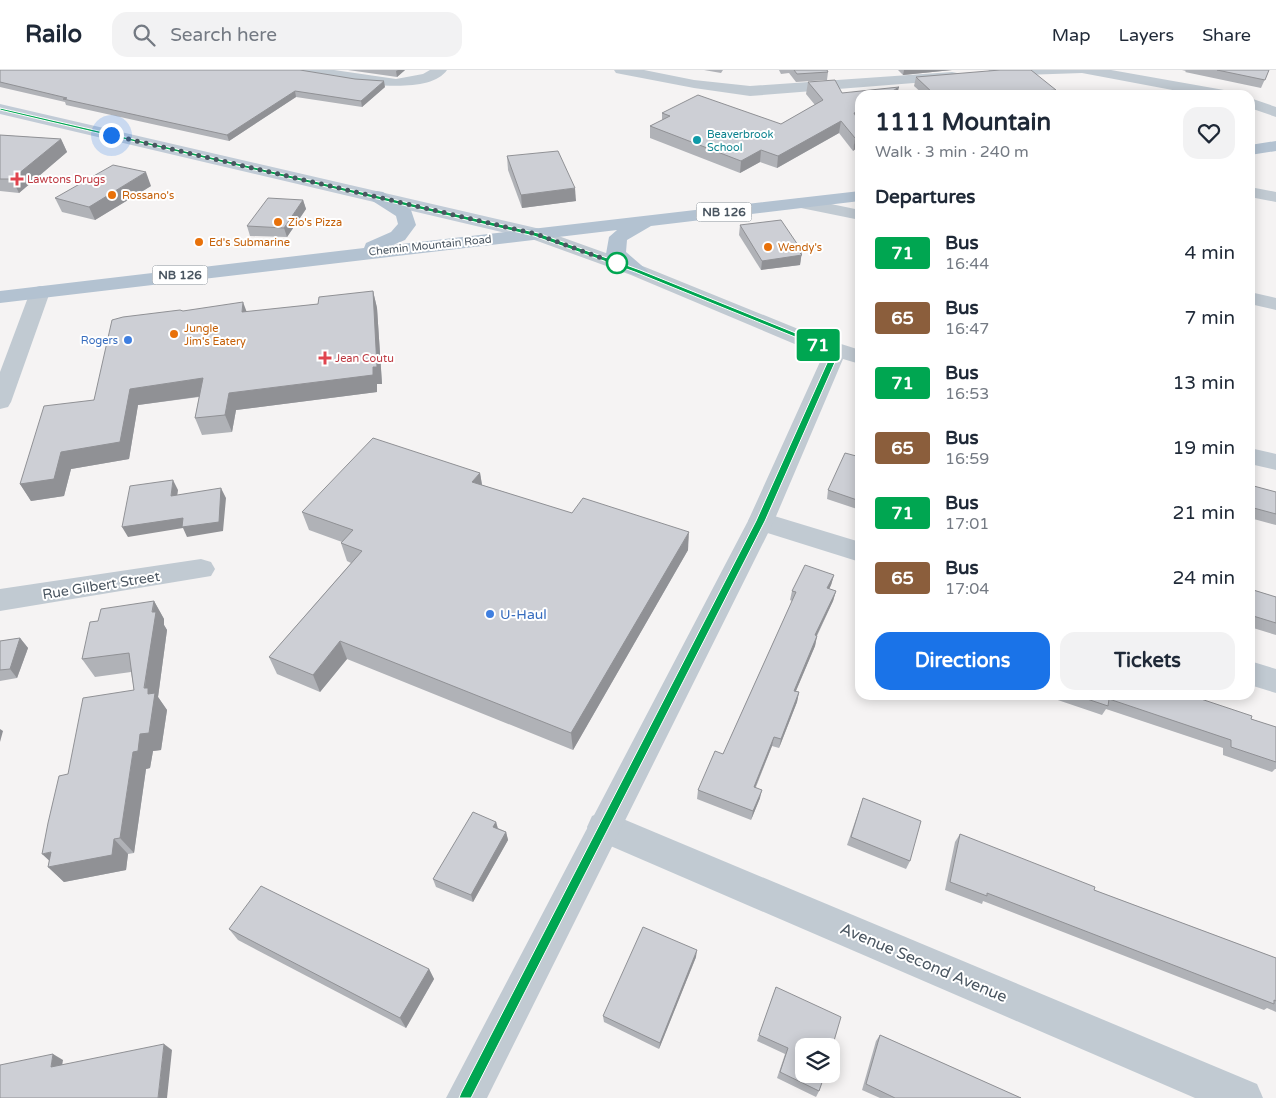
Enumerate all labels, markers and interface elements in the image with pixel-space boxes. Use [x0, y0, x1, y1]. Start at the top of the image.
search box [112, 12, 462, 57]
text: Railo [25, 20, 82, 49]
icon: search [130, 21, 158, 49]
text: Search here [170, 24, 277, 46]
text: Map [1052, 24, 1091, 46]
text: Layers [1119, 24, 1174, 46]
text: Share [1202, 24, 1251, 46]
button: heart [1183, 107, 1235, 159]
text: 1111 Mountain [875, 108, 1051, 137]
your location [99, 123, 124, 148]
place label: Beaverbrook School [707, 128, 773, 154]
marker: Beaverbrook School [691, 134, 703, 146]
text: Walk · 3 min · 240 m [875, 142, 1029, 162]
marker: Lawtons Drugs [11, 173, 23, 185]
place label: Lawtons Drugs [27, 173, 105, 186]
text: Departures [875, 186, 975, 208]
marker: Rossano's [106, 189, 118, 201]
place label: Rossano's [122, 189, 174, 202]
road number: NB 126 [696, 202, 752, 222]
marker: Zio's Pizza [272, 216, 284, 228]
place label: Zio's Pizza [288, 216, 342, 229]
text: Bus [945, 232, 979, 254]
street label: Chemin Mountain Road [368, 233, 492, 258]
marker: Ed's Submarine [193, 236, 205, 248]
place label: Ed's Submarine [209, 236, 290, 249]
marker: Wendy's [762, 241, 774, 253]
place label: Wendy's [778, 241, 822, 254]
text: 71 [891, 242, 914, 264]
text: 4 min [1184, 242, 1235, 264]
unlabelled marker [606, 252, 628, 274]
text: 16:44 [945, 254, 989, 274]
road number: NB 126 [152, 266, 208, 284]
text: Bus [945, 297, 979, 319]
text: 65 [891, 307, 914, 329]
text: 7 min [1184, 307, 1235, 329]
text: 16:47 [945, 319, 989, 339]
place label: Jungle Jim's Eatery [184, 322, 246, 348]
marker: Jungle Jim's Eatery [168, 328, 180, 340]
line badge: 71 [796, 329, 840, 361]
place label: Rogers [81, 334, 118, 347]
marker: Rogers [122, 334, 134, 346]
text: 71 [807, 334, 829, 356]
marker: Jean Coutu [319, 352, 331, 364]
place label: Jean Coutu [335, 352, 394, 365]
text: Bus [945, 362, 979, 384]
text: 71 [891, 372, 914, 394]
text: 13 min [1172, 372, 1235, 394]
text: 16:53 [945, 384, 989, 404]
text: Bus [945, 427, 979, 449]
text: 65 [891, 437, 914, 459]
text: 19 min [1172, 437, 1235, 459]
text: 16:59 [945, 449, 989, 469]
text: Bus [945, 492, 979, 514]
text: 71 [891, 502, 914, 524]
text: 21 min [1172, 502, 1235, 524]
text: 17:01 [945, 514, 989, 534]
text: Bus [945, 557, 979, 579]
text: 65 [891, 567, 914, 589]
text: 24 min [1172, 567, 1235, 589]
street label: Rue Gilbert Street [41, 568, 162, 603]
text: 17:04 [945, 579, 989, 599]
place label: U-Haul [500, 606, 547, 623]
marker: U-Haul [484, 608, 496, 620]
button: Directions [875, 632, 1050, 690]
button: Tickets [1060, 632, 1235, 690]
street label: Avenue Second Avenue [837, 919, 1010, 1007]
map controls [795, 1038, 840, 1083]
button: layers [795, 1038, 840, 1083]

